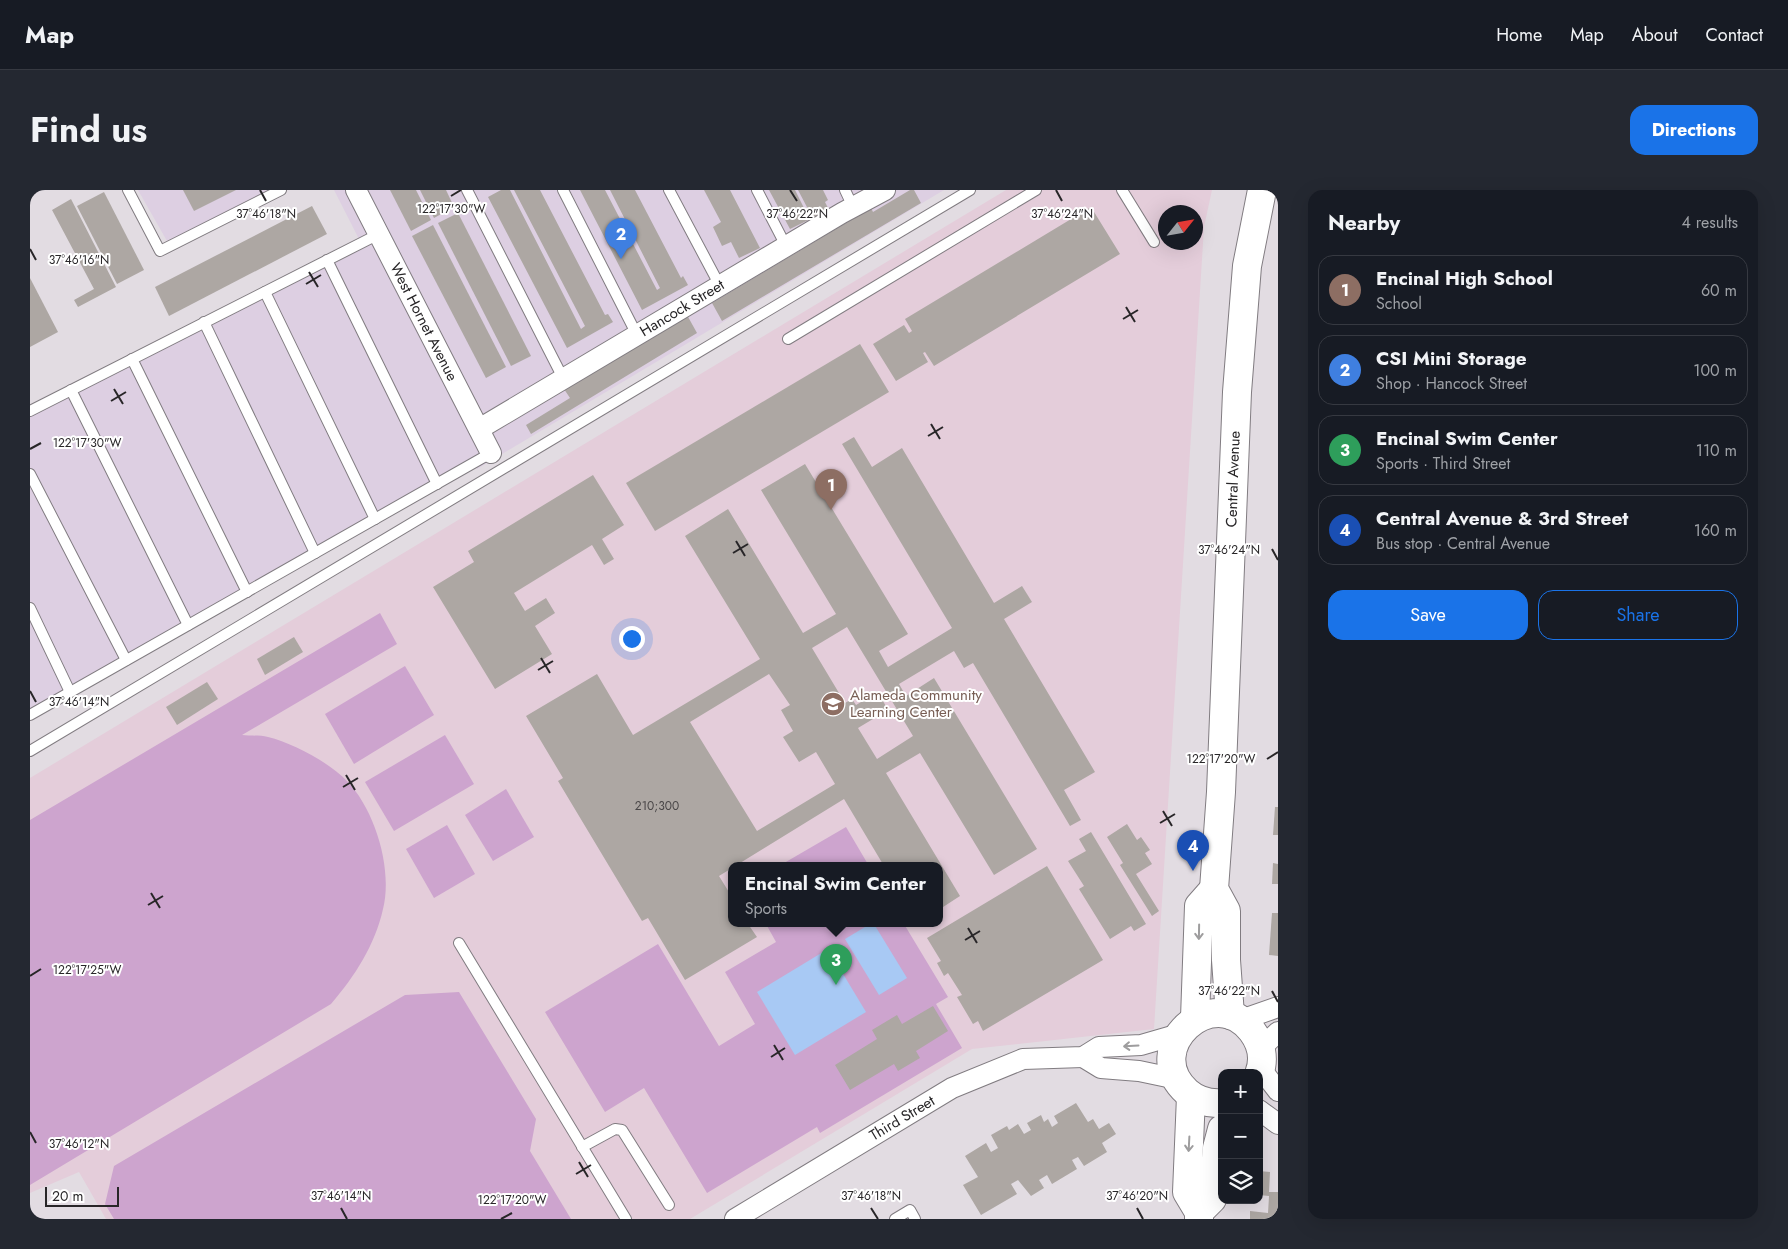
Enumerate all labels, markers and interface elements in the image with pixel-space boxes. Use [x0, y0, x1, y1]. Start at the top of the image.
text: Map [25, 17, 74, 52]
text: Home [1496, 22, 1542, 48]
text: Map [1570, 22, 1604, 48]
text: About [1632, 22, 1677, 48]
text: Contact [1705, 22, 1763, 48]
text: Find us [30, 105, 147, 155]
button: Directions [1630, 105, 1758, 155]
text: 122°17'30"W [417, 200, 485, 218]
text: 37°46'18"N [236, 205, 296, 223]
text: 37°46'22"N [766, 205, 828, 223]
text: 37°46'24"N [1031, 205, 1093, 223]
north arrow [1158, 205, 1203, 250]
text: Nearby [1328, 208, 1400, 238]
text: 4 results [1682, 211, 1738, 234]
pin: 2 [605, 218, 637, 259]
text: 37°46'16"N [49, 251, 109, 269]
street label: West Hornet Avenue [385, 259, 463, 385]
text: Encinal High School [1376, 265, 1553, 292]
street label: Hancock Street [636, 274, 729, 342]
text: 1 [1341, 279, 1349, 302]
text: 60 m [1701, 279, 1737, 302]
text: School [1376, 292, 1422, 315]
text: CSI Mini Storage [1376, 345, 1527, 372]
text: 2 [1340, 359, 1350, 382]
text: 100 m [1693, 359, 1737, 382]
text: Shop · Hancock Street [1376, 372, 1527, 395]
text: Encinal Swim Center [1376, 425, 1558, 452]
street label: Central Avenue [1220, 430, 1246, 528]
text: 122°17'30"W [53, 434, 121, 452]
text: 3 [1340, 439, 1350, 462]
text: 110 m [1696, 439, 1737, 462]
text: Sports · Third Street [1376, 452, 1510, 475]
pin: 1 [815, 469, 847, 510]
text: Central Avenue & 3rd Street [1376, 505, 1628, 532]
text: 4 [1339, 519, 1351, 542]
text: 160 m [1694, 519, 1737, 542]
text: Bus stop · Central Avenue [1376, 532, 1550, 555]
text: 37°46'24"N [1198, 541, 1260, 559]
button: Save [1328, 590, 1528, 640]
button: Share [1538, 590, 1738, 640]
your location [619, 626, 645, 652]
place label: Alameda Community Learning Center [850, 684, 982, 723]
school or university icon: Alameda Community Learning Center [820, 691, 846, 717]
text: 37°46'14"N [49, 693, 109, 711]
text: 122°17'20"W [1186, 750, 1256, 768]
house number: 210;300 [635, 797, 679, 815]
pin: 4 [1177, 830, 1209, 871]
popup [728, 862, 943, 927]
text: Encinal Swim Center [745, 870, 926, 897]
text: Sports [745, 897, 787, 920]
one-way arrow [1194, 924, 1204, 940]
pin: 3 [820, 944, 852, 985]
text: 122°17'25"W [53, 961, 121, 979]
text: 37°46'22"N [1198, 982, 1260, 1000]
one-way arrow [1124, 1041, 1140, 1050]
map controls [1218, 1069, 1263, 1204]
button: + [1218, 1069, 1263, 1114]
street label: Third Street [865, 1090, 939, 1146]
button: − [1218, 1114, 1263, 1159]
text: 37°46'12"N [49, 1135, 109, 1153]
one-way arrow [1184, 1136, 1194, 1152]
button: layers [1218, 1159, 1263, 1204]
scale bar [45, 1184, 119, 1207]
text: 20 m [52, 1186, 84, 1206]
text: 37°46'14"N [311, 1187, 371, 1205]
text: 37°46'18"N [841, 1187, 901, 1205]
text: 37°46'20"N [1106, 1187, 1168, 1205]
text: 122°17'20"W [477, 1191, 547, 1209]

